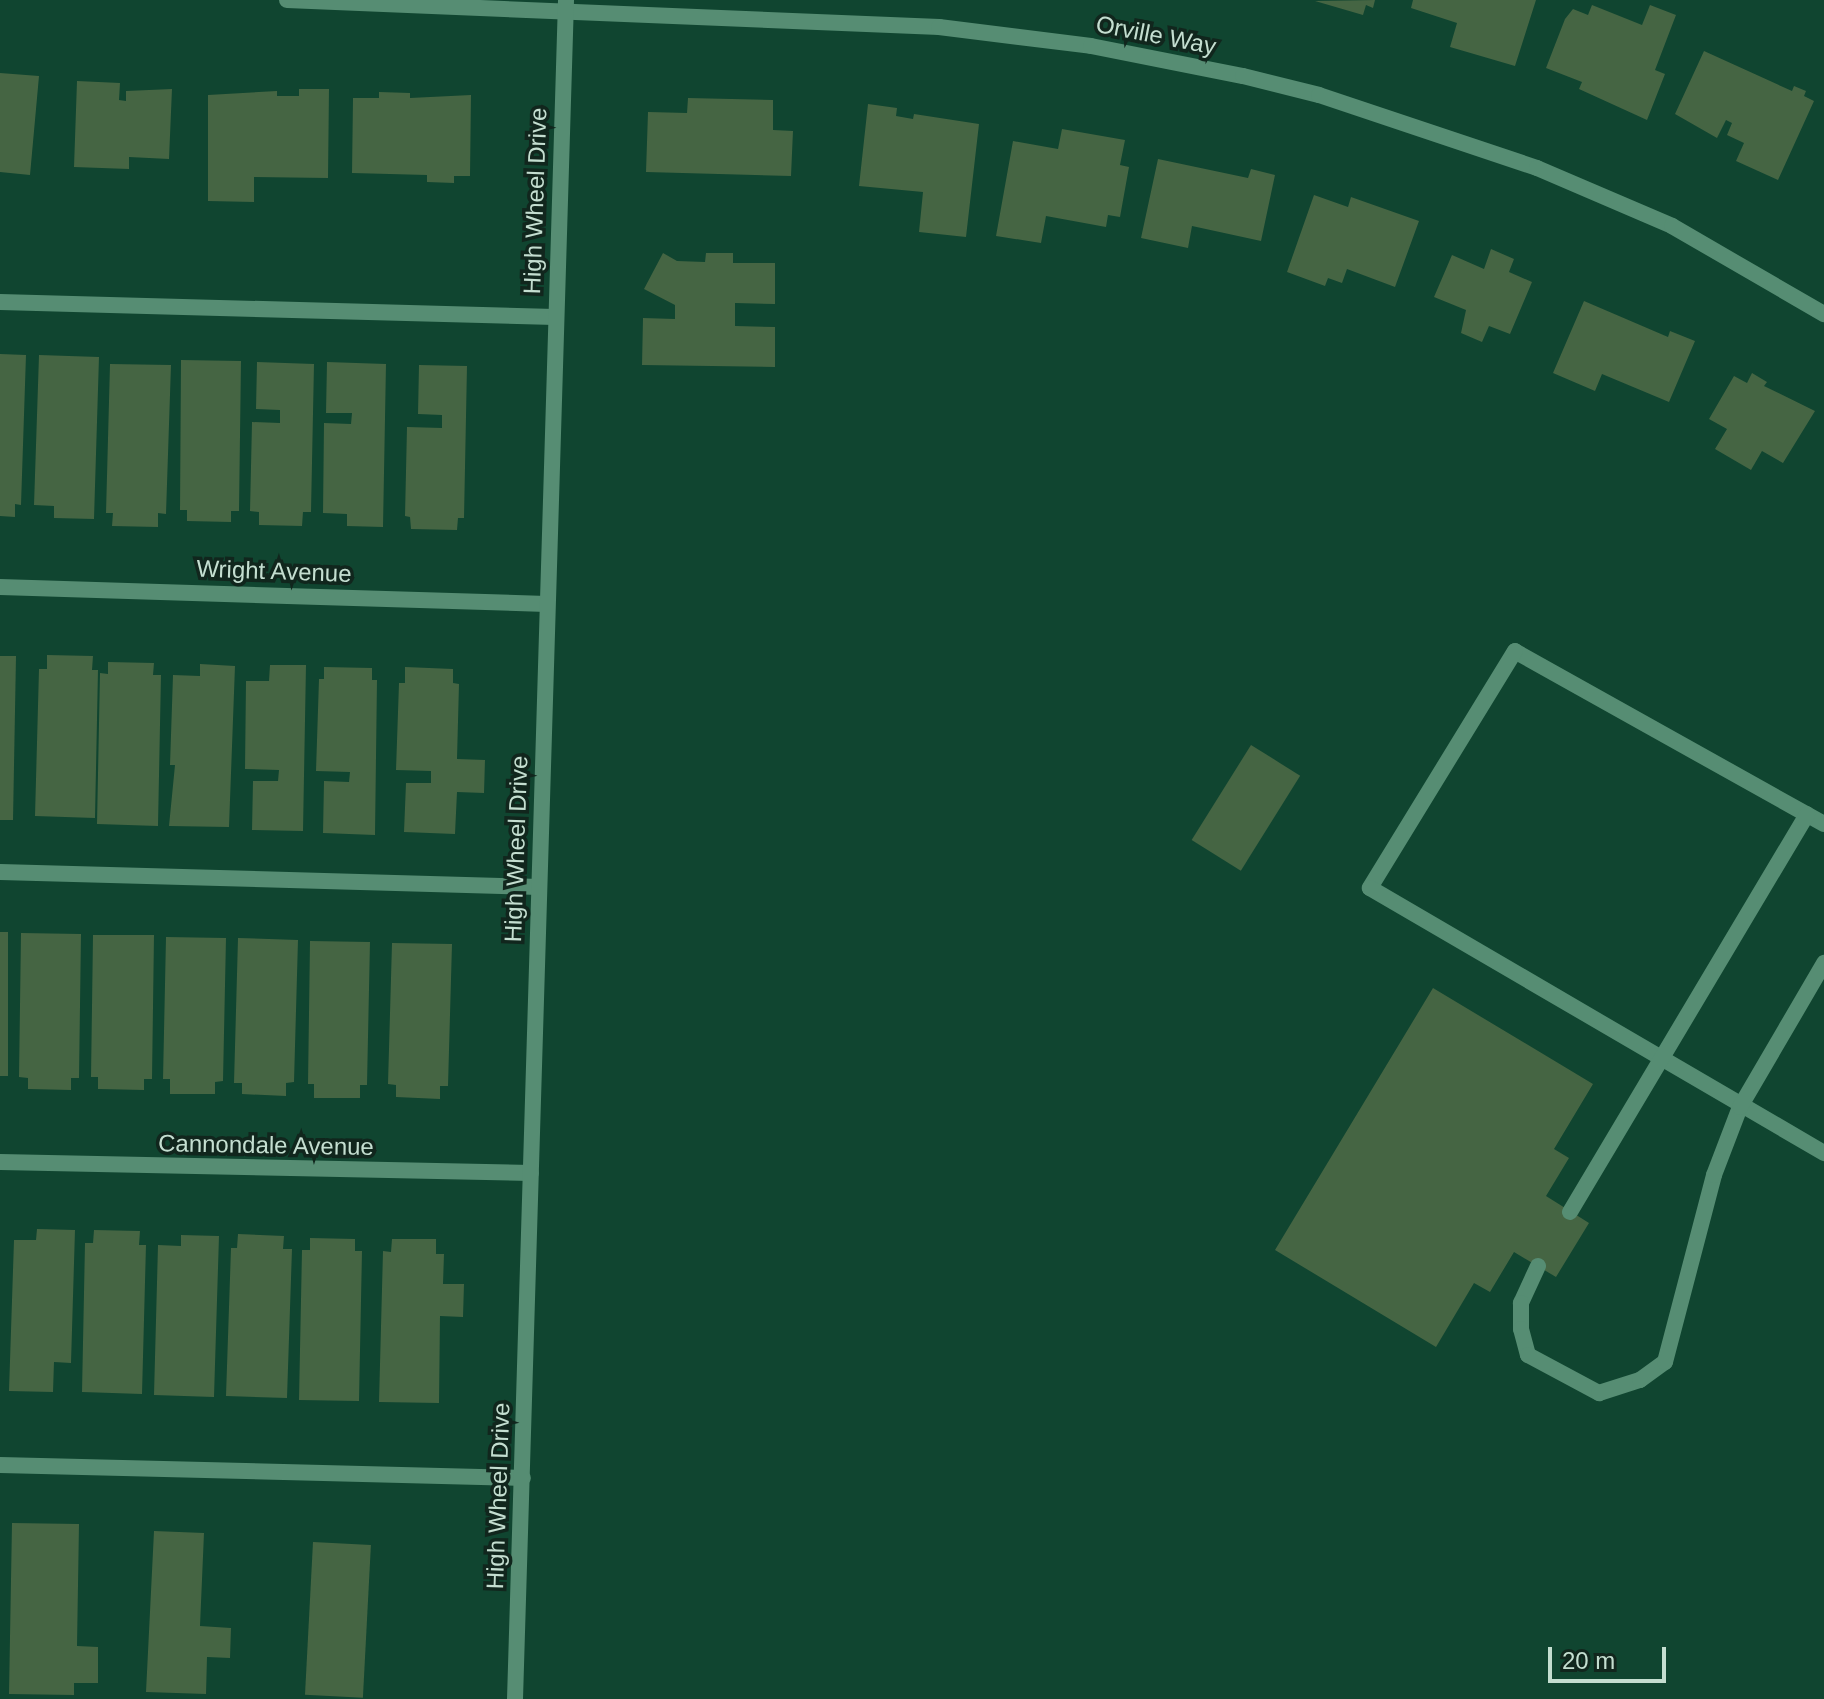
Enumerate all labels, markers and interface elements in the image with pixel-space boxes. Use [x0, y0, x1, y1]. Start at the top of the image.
street label: Orville Way [1093, 9, 1219, 61]
street label: High Wheel Drive [517, 107, 553, 295]
street label: Wright Avenue [195, 554, 353, 588]
street label: High Wheel Drive [498, 755, 534, 943]
street label: Cannondale Avenue [157, 1129, 375, 1161]
street label: High Wheel Drive [480, 1402, 516, 1590]
scale bar [1552, 1631, 1670, 1681]
text: 20 m [1562, 1647, 1615, 1674]

